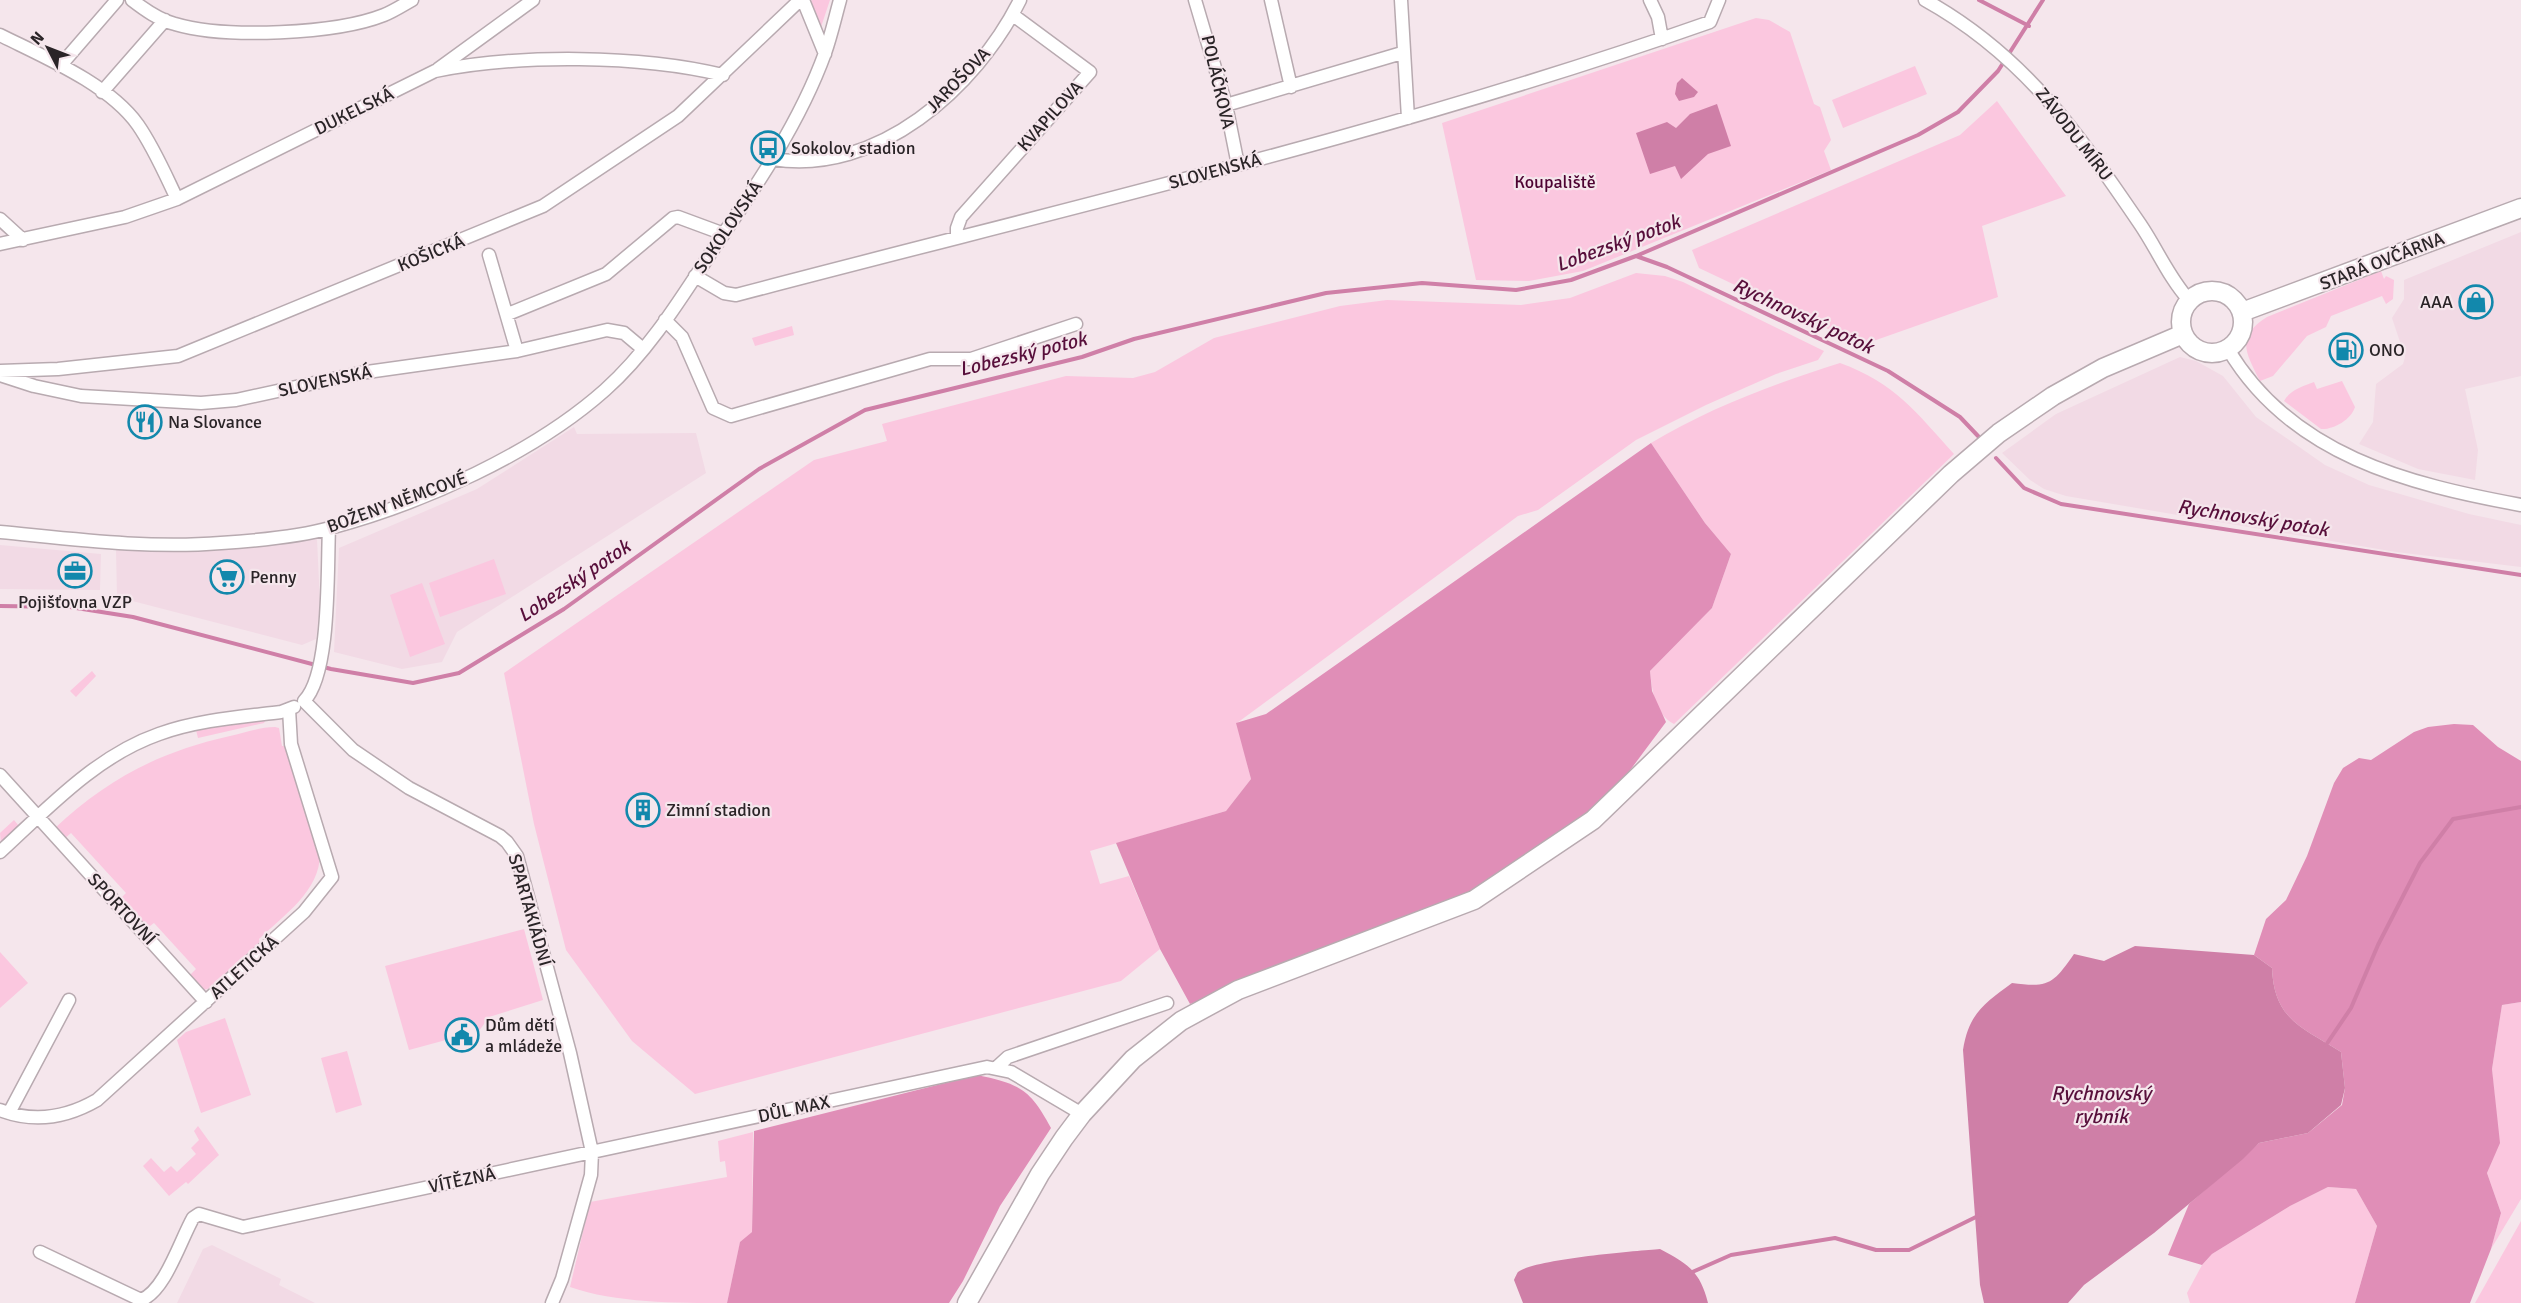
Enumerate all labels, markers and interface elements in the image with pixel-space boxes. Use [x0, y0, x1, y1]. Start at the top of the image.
north arrow [18, 18, 78, 78]
text: N [26, 28, 49, 49]
street label: POLÁČKOVA [1197, 33, 1239, 131]
street label: JAROŠOVA [921, 42, 995, 118]
street label: KVAPILOVA [1013, 76, 1087, 156]
street label: DUKELSKÁ [311, 82, 397, 140]
street label: ZÁVODU MÍRU [2031, 83, 2117, 185]
bus stop icon: Sokolov, stadion [750, 130, 786, 166]
place label: Sokolov, stadion [791, 137, 916, 159]
street label: SLOVENSKÁ [1166, 148, 1264, 194]
park label: Koupaliště [1514, 171, 1596, 193]
street label: SOKOLOVSKÁ [689, 177, 767, 277]
water label: Lobezský potok [1552, 208, 1685, 277]
street label: STARÁ OVČÁRNA [2317, 227, 2447, 295]
street label: KOŠICKÁ [394, 230, 468, 276]
water label: Rychnovský potok [1729, 272, 1879, 360]
shop icon: AAA [2458, 284, 2494, 320]
place label: AAA [2420, 291, 2453, 313]
water label: Lobezský potok [957, 326, 1091, 382]
fuel station icon: ONO [2328, 332, 2364, 368]
place label: ONO [2369, 339, 2405, 361]
street label: SLOVENSKÁ [276, 360, 374, 402]
restaurant icon: Na Slovance [127, 404, 163, 440]
place label: Na Slovance [168, 411, 262, 433]
street label: BOŽENY NĚMCOVÉ [324, 466, 470, 538]
water label: Rychnovský potok [2176, 494, 2332, 543]
water label: Lobezský potok [513, 533, 637, 628]
office icon: Pojišťovna VZP [57, 553, 93, 589]
supermarket icon: Penny [209, 559, 245, 595]
place label: Penny [250, 566, 297, 588]
place label: Pojišťovna VZP [18, 591, 132, 613]
building icon: Zimní stadion [625, 792, 661, 828]
place label: Zimní stadion [666, 799, 771, 821]
street label: SPARTAKIÁDNÍ [503, 851, 557, 969]
street label: SPORTOVNÍ [83, 868, 161, 950]
street label: ATLETICKÁ [205, 930, 283, 1004]
place label: Dům dětí a mládeže [485, 1014, 562, 1057]
public building icon: Dům dětí a mládeže [444, 1017, 480, 1053]
water label: Rychnovský rybník [2051, 1081, 2154, 1129]
street label: DŮL MAX [756, 1091, 832, 1127]
street label: VÍTĚZNÁ [426, 1162, 498, 1198]

